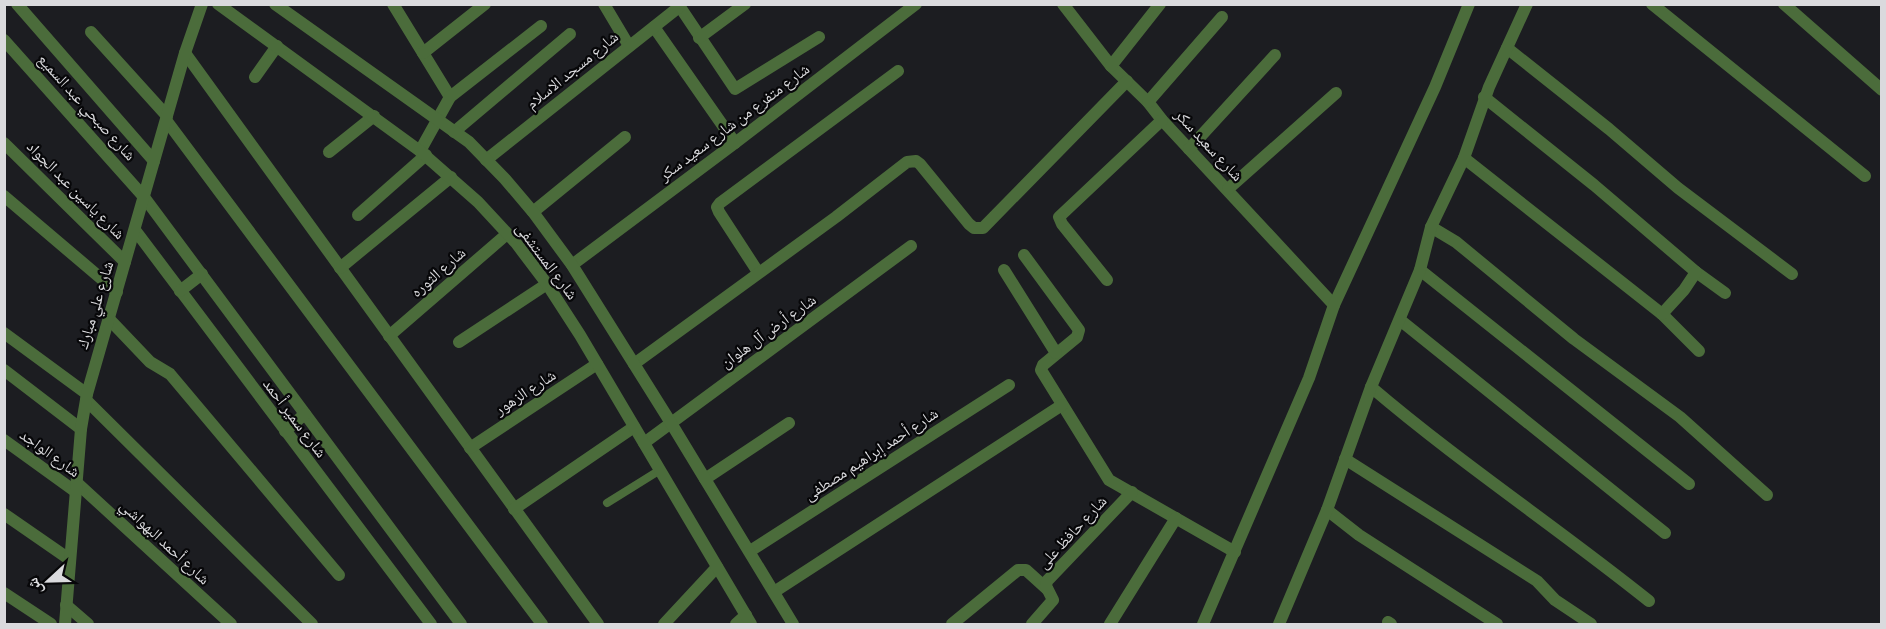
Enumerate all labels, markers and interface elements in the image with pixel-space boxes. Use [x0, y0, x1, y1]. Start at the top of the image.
street label: شارع مسجد الاسلام [522, 27, 623, 114]
street label: شارع صبحي عبد السميع [32, 50, 140, 166]
street label: شارع متفرع من شارع سعيد سكر [654, 59, 814, 186]
street label: شارع سعيد سكر [1169, 104, 1247, 186]
street label: شارع ياسين عبد الجواد [22, 137, 129, 244]
street label: شارع المستشفى [511, 219, 582, 304]
street label: شارع الثوره [407, 243, 470, 302]
street label: شارع علي مبارك [73, 259, 120, 352]
street label: شارع أرض آل هلوان [716, 290, 820, 373]
street label: شارع الزهور [490, 365, 560, 420]
street label: شارع سمير أحمد [258, 375, 331, 462]
street label: شارع أحمد إبراهيم مصطفى [800, 404, 942, 505]
street label: شارع الواجد [16, 425, 84, 482]
street label: شارع حافظ على [1033, 491, 1111, 573]
street label: شارع أحمد البهواشي [114, 496, 214, 591]
north arrow [18, 551, 78, 611]
text: ش [23, 575, 47, 598]

